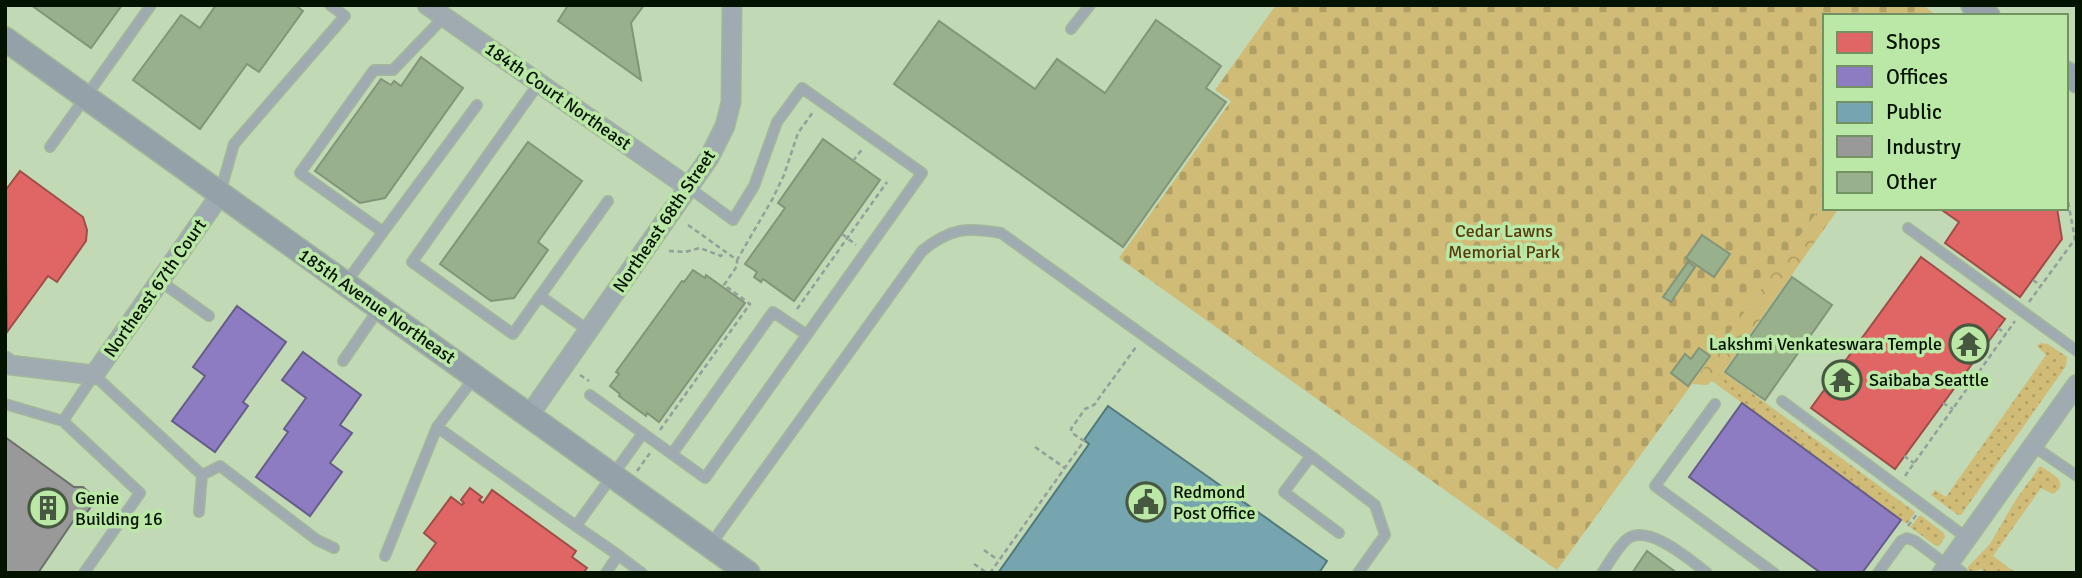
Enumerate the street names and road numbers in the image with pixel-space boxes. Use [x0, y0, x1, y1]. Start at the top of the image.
street label: 184th Court Northeast [481, 37, 635, 155]
street label: Northeast 68th Street [608, 145, 720, 297]
street label: Northeast 67th Court [99, 215, 211, 361]
street label: 185th Avenue Northeast [294, 244, 460, 368]

